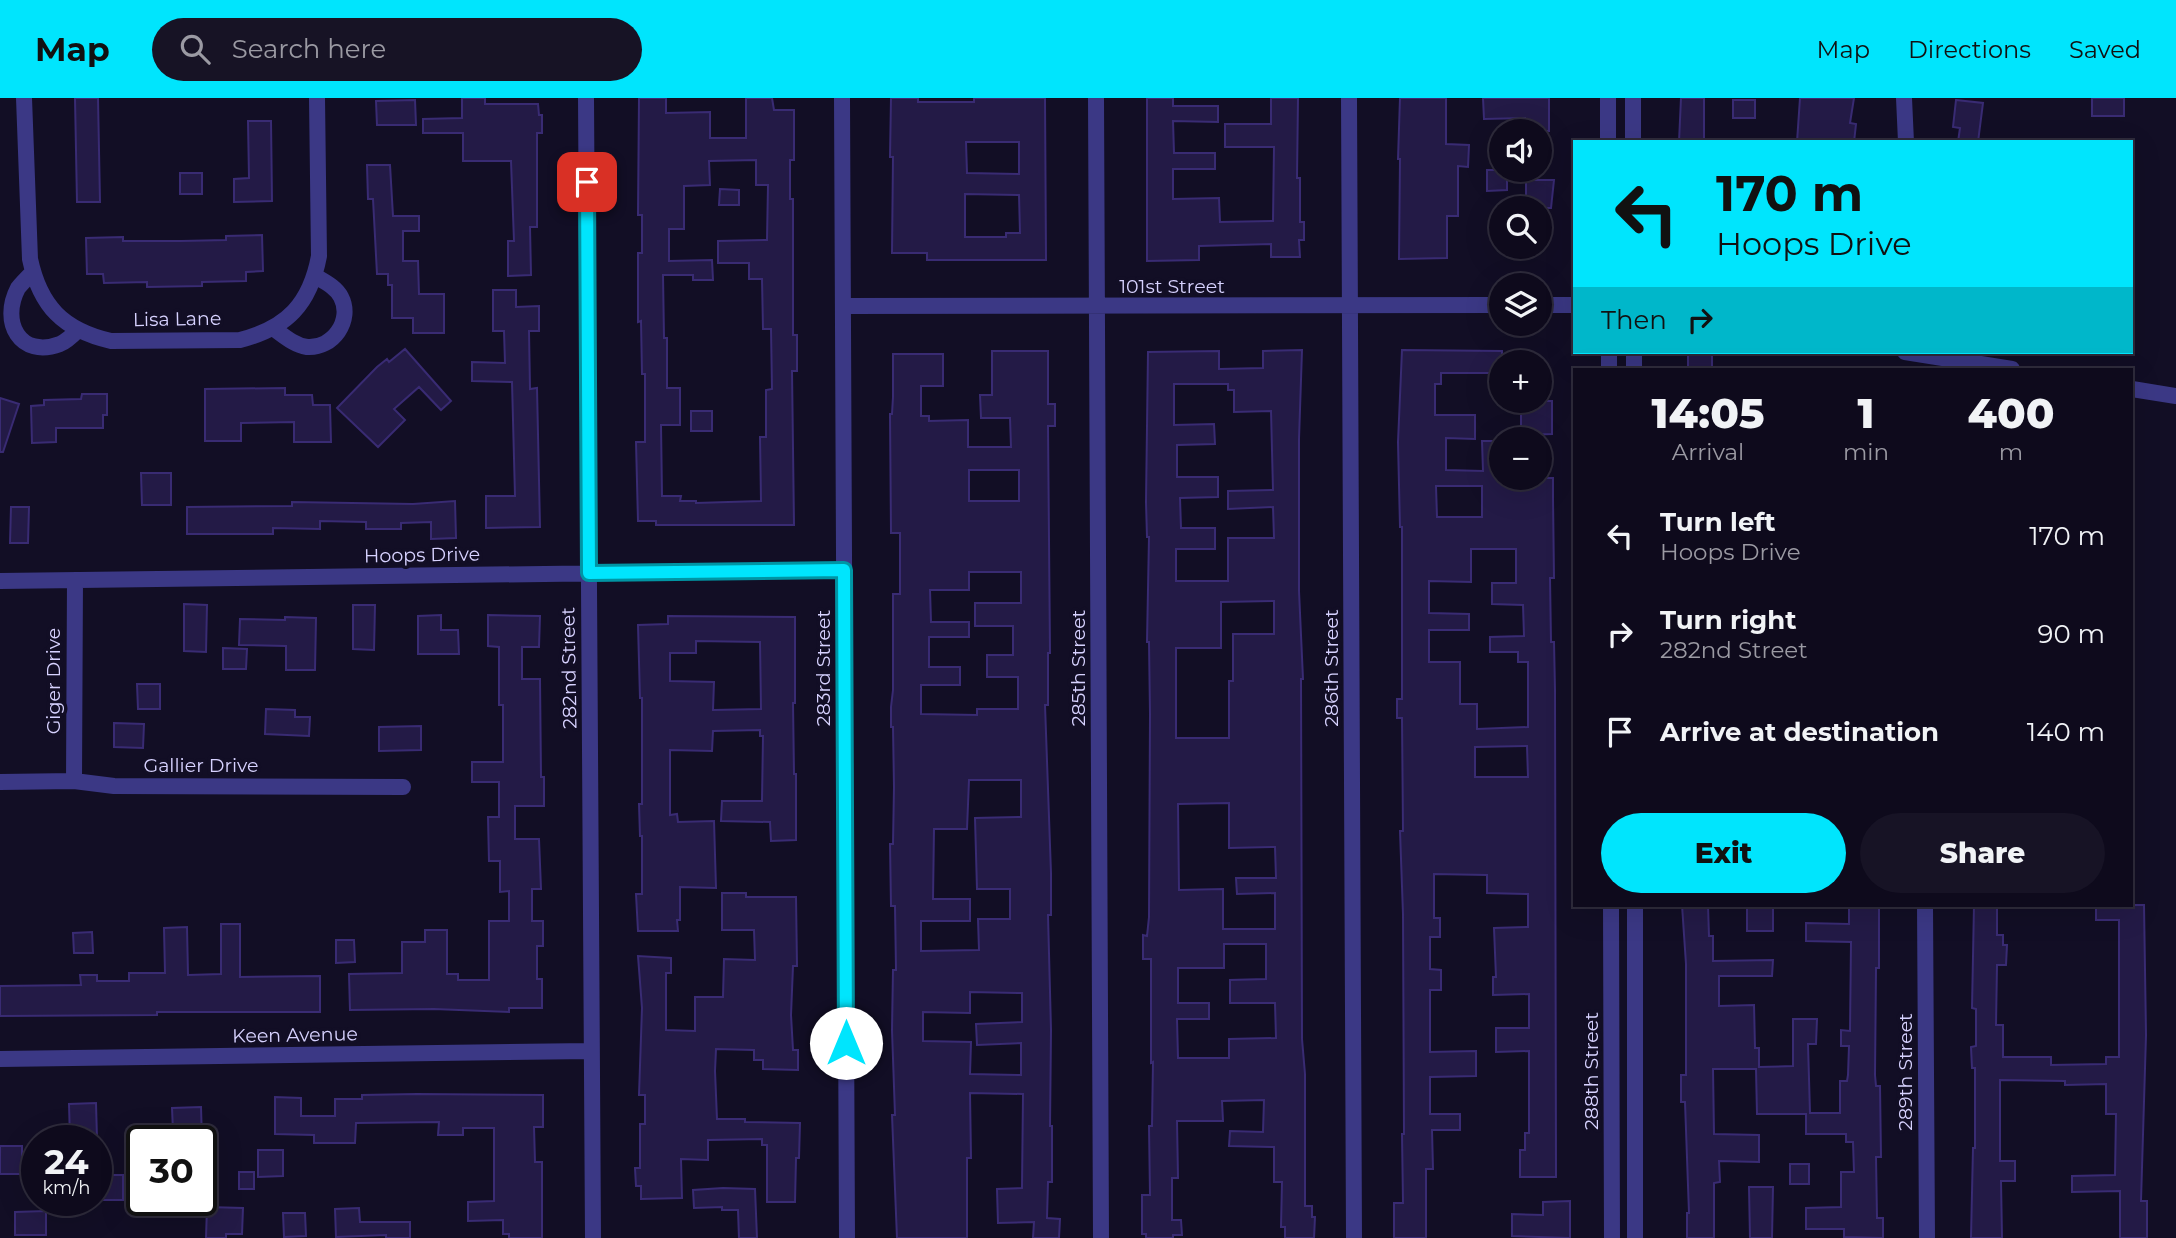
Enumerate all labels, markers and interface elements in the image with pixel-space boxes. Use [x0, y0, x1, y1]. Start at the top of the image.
search box [152, 18, 642, 81]
text: Map [35, 29, 110, 69]
icon: search [176, 30, 214, 68]
text: Search here [232, 33, 386, 65]
text: Map [1817, 35, 1870, 64]
text: Directions [1908, 35, 2031, 64]
text: Saved [2069, 35, 2141, 64]
map controls [1489, 119, 1552, 490]
button: sound [1489, 119, 1552, 182]
pin [557, 152, 617, 212]
icon: arrive [568, 163, 606, 201]
text: 170 m [1716, 164, 1863, 223]
icon: left [1601, 168, 1692, 259]
button: search [1489, 196, 1552, 259]
text: Hoops Drive [1716, 224, 1912, 263]
button: layers [1489, 273, 1552, 336]
street label: 101st Street [1119, 275, 1225, 298]
icon: right [1681, 301, 1719, 339]
text: Then [1601, 304, 1667, 336]
street label: Lisa Lane [133, 307, 221, 331]
button: + [1489, 350, 1552, 413]
text: 14:05 [1651, 387, 1764, 439]
text: 1 [1857, 387, 1875, 439]
text: 400 [1968, 387, 2055, 439]
button: − [1489, 427, 1552, 490]
text: Arrival [1672, 438, 1744, 466]
text: min [1843, 438, 1889, 466]
text: m [1999, 438, 2023, 466]
text: Turn left [1660, 506, 1776, 538]
icon: left [1601, 517, 1639, 555]
text: 170 m [2029, 520, 2105, 552]
text: Hoops Drive [1660, 538, 1801, 566]
street label: Hoops Drive [364, 542, 480, 568]
text: Turn right [1660, 604, 1796, 636]
street label: 282nd Street [556, 607, 582, 729]
street label: 285th Street [1067, 609, 1090, 726]
street label: 286th Street [1320, 609, 1343, 727]
street label: 283rd Street [812, 610, 835, 726]
icon: right [1601, 615, 1639, 653]
text: 90 m [2038, 618, 2105, 650]
street label: Giger Drive [42, 628, 65, 734]
text: 282nd Street [1660, 636, 1808, 664]
icon: arrive [1601, 713, 1639, 751]
text: Arrive at destination [1660, 716, 1939, 748]
text: 140 m [2027, 716, 2105, 748]
street label: Gallier Drive [143, 754, 259, 777]
button: Exit [1601, 813, 1846, 893]
button: Share [1860, 813, 2105, 893]
position arrow [809, 1006, 883, 1080]
street label: 288th Street [1580, 1012, 1603, 1130]
street label: 289th Street [1894, 1013, 1917, 1131]
street label: Keen Avenue [232, 1022, 358, 1048]
speed limit sign: 30 [126, 1125, 217, 1216]
text: 24 [44, 1140, 89, 1183]
text: km/h [42, 1177, 91, 1199]

